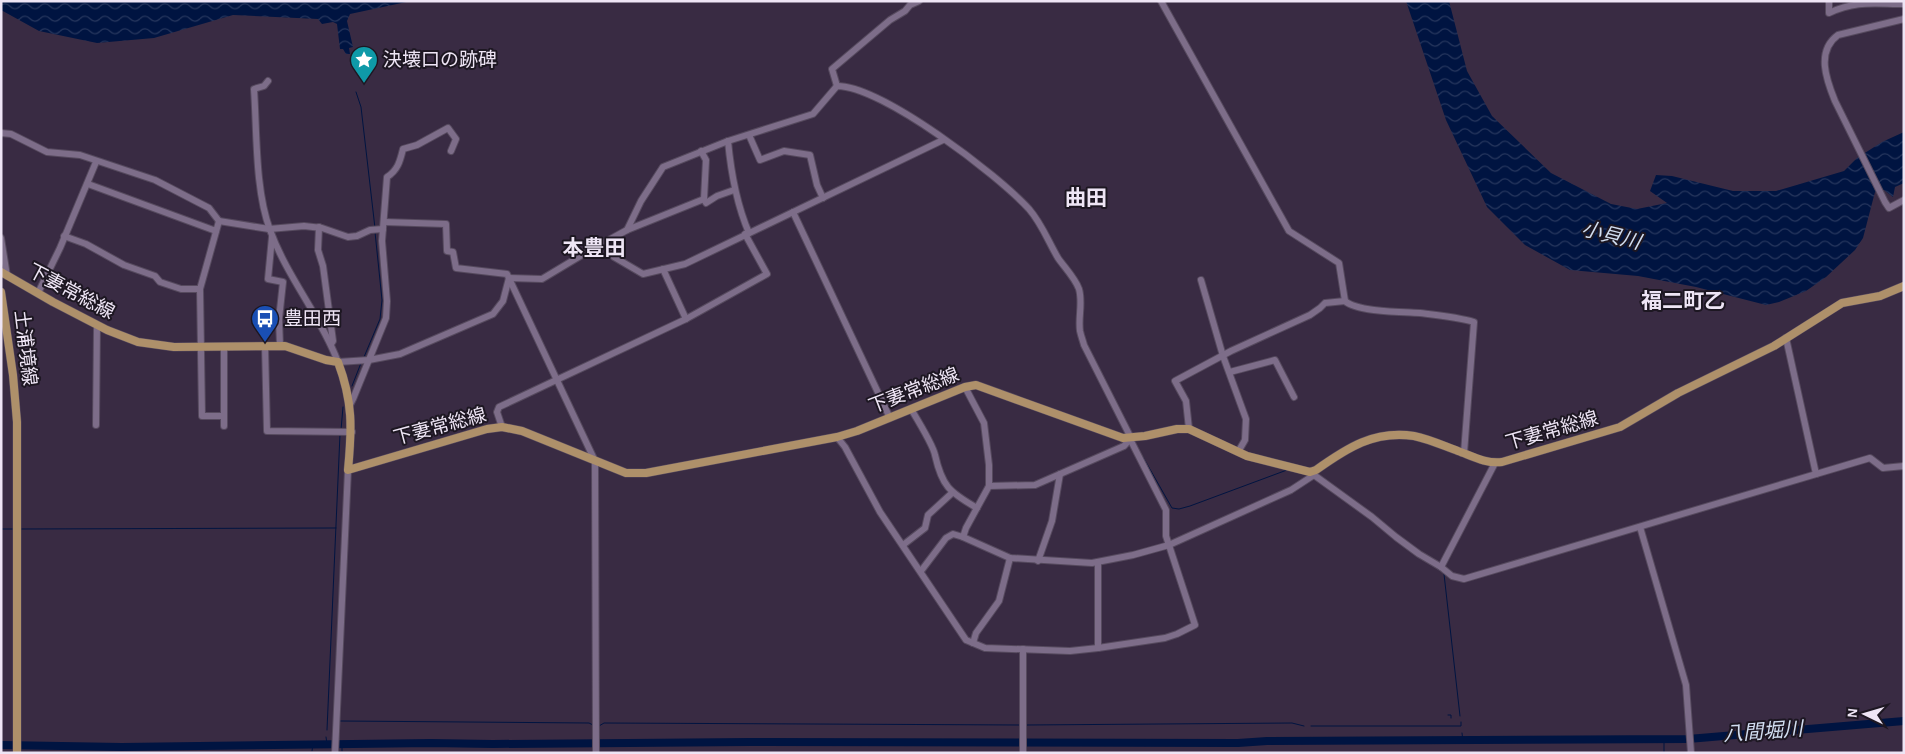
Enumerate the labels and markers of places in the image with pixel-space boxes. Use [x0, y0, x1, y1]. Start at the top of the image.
place icon: 決壊口の跡碑 [349, 45, 379, 84]
place label: 決壊口の跡碑 [383, 49, 497, 70]
bus stop icon: 豊田西 [250, 304, 280, 343]
place label: 豊田西 [284, 308, 341, 329]

